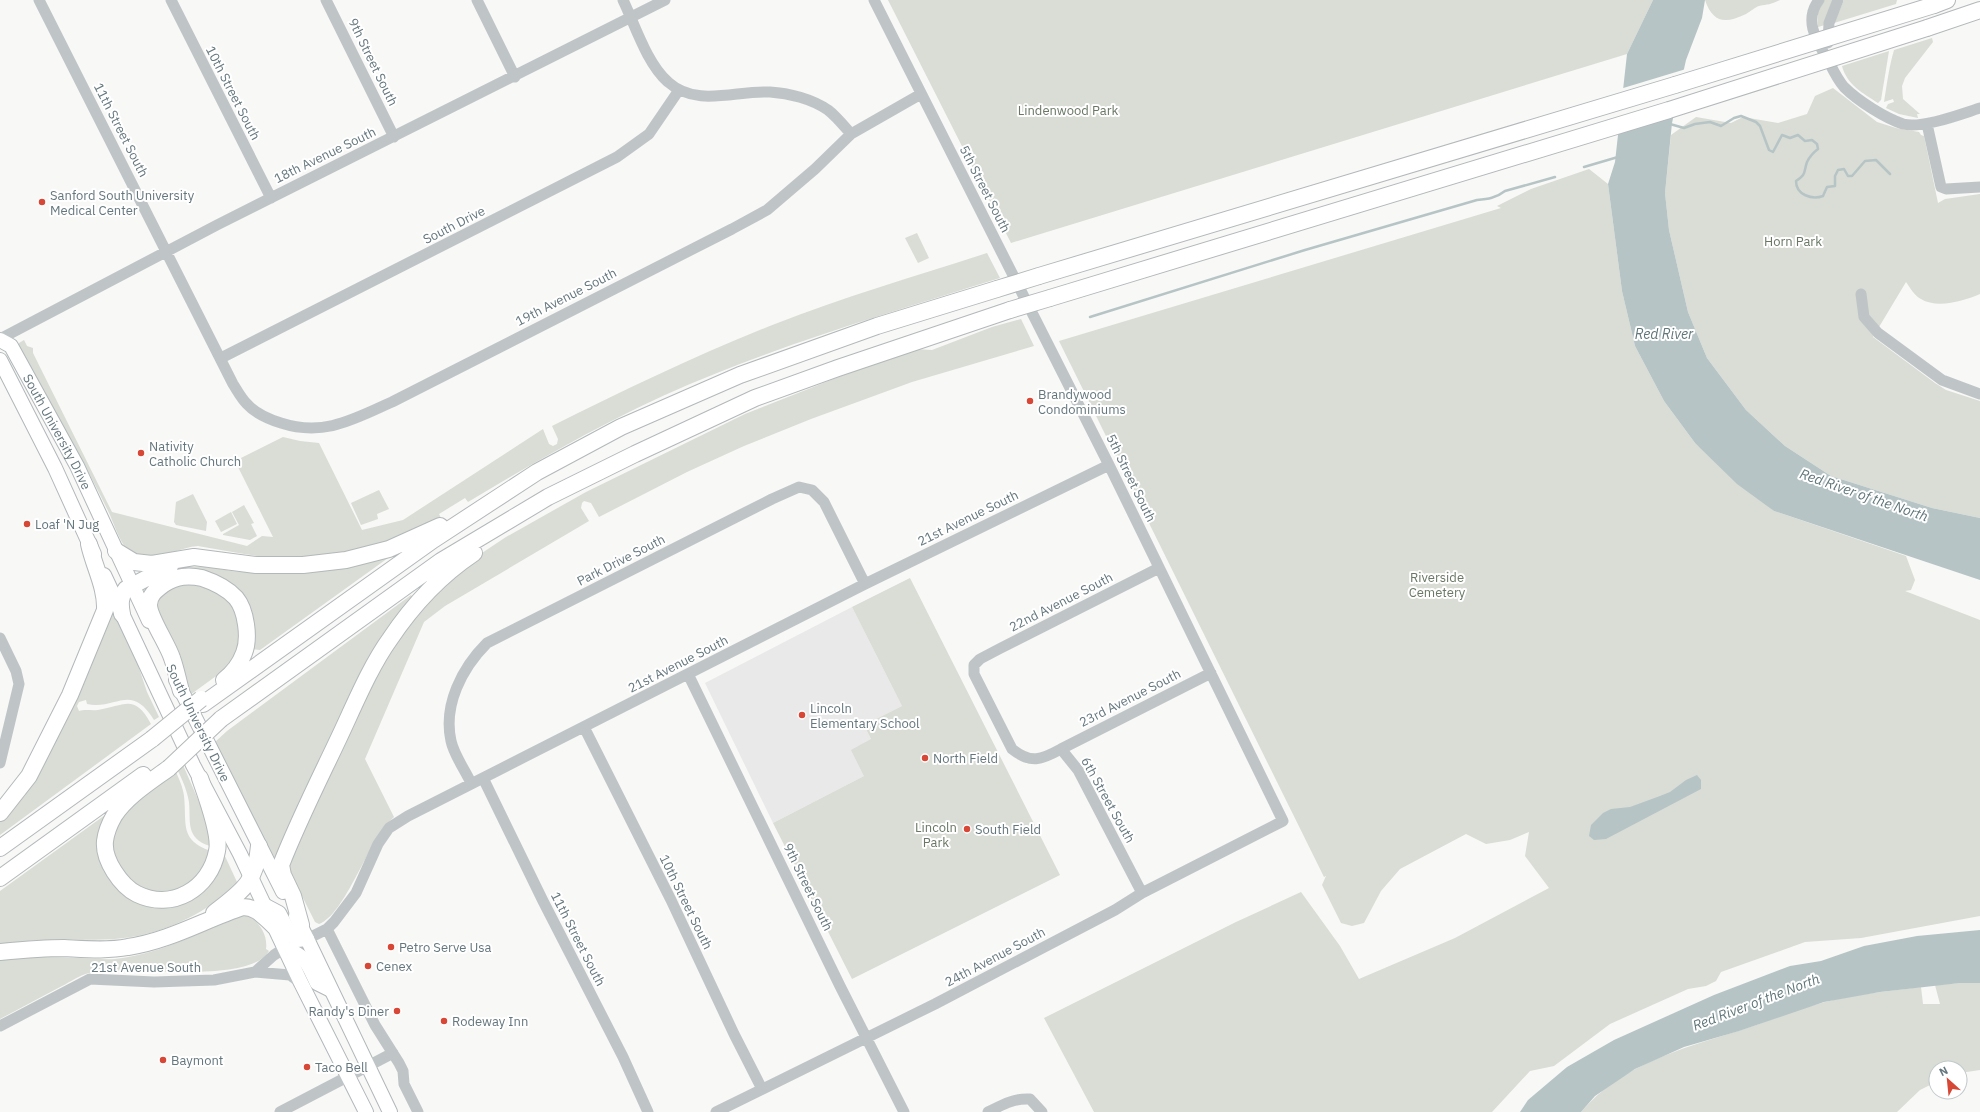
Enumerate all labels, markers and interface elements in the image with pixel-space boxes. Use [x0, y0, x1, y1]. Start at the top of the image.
street label: 9th Street South [344, 15, 402, 109]
street label: 10th Street South [202, 43, 264, 143]
street label: 11th Street South [90, 80, 152, 180]
park label: Lindenwood Park [1018, 102, 1118, 119]
street label: 18th Avenue South [271, 123, 379, 187]
street label: 5th Street South [956, 142, 1014, 236]
place label: Sanford South University Medical Center [50, 187, 195, 219]
marker: Sanford South University Medical Center [37, 197, 47, 207]
street label: South Drive [420, 202, 488, 248]
park label: Horn Park [1764, 233, 1822, 250]
street label: 19th Avenue South [513, 264, 619, 330]
water label: Red River [1635, 325, 1694, 343]
street label: South University Drive [19, 371, 95, 492]
place label: Brandywood Condominiums [1038, 386, 1126, 418]
marker: Brandywood Condominiums [1025, 396, 1035, 406]
street label: 5th Street South [1102, 431, 1160, 525]
place label: Nativity Catholic Church [149, 438, 241, 470]
marker: Nativity Catholic Church [136, 448, 146, 458]
water label: Red River of the North [1797, 465, 1931, 525]
street label: 21st Avenue South [915, 486, 1021, 550]
place label: Loaf 'N Jug [35, 516, 99, 533]
marker: Loaf 'N Jug [22, 519, 32, 529]
street label: Park Drive South [574, 530, 668, 590]
street label: 22nd Avenue South [1006, 568, 1116, 636]
park label: Riverside Cemetery [1409, 569, 1466, 601]
street label: 21st Avenue South [625, 631, 731, 697]
street label: South University Drive [162, 661, 234, 785]
street label: 23rd Avenue South [1076, 665, 1184, 731]
place label: Lincoln Elementary School [810, 700, 920, 732]
marker: Lincoln Elementary School [797, 710, 807, 720]
place label: North Field [933, 750, 998, 767]
marker: North Field [920, 753, 930, 763]
street label: 6th Street South [1077, 754, 1139, 846]
park label: Lincoln Park [915, 819, 957, 851]
place label: South Field [975, 821, 1041, 838]
marker: South Field [962, 824, 972, 834]
street label: 9th Street South [779, 840, 837, 934]
street label: 10th Street South [656, 852, 716, 952]
street label: 11th Street South [547, 889, 609, 989]
street label: 24th Avenue South [942, 923, 1048, 991]
place label: Petro Serve Usa [399, 939, 492, 956]
marker: Petro Serve Usa [386, 942, 396, 952]
place label: Cenex [376, 958, 413, 975]
street label: 21st Avenue South [91, 959, 201, 976]
marker: Cenex [363, 961, 373, 971]
water label: Red River of the North [1690, 969, 1822, 1035]
place label: Randy's Diner [308, 1003, 389, 1020]
marker: Randy's Diner [392, 1006, 402, 1016]
place label: Rodeway Inn [452, 1013, 528, 1030]
marker: Rodeway Inn [439, 1016, 449, 1026]
place label: Baymont [171, 1052, 223, 1069]
marker: Baymont [158, 1055, 168, 1065]
place label: Taco Bell [315, 1059, 368, 1076]
north arrow [1928, 1060, 1968, 1100]
marker: Taco Bell [302, 1062, 312, 1072]
text: N [1937, 1063, 1950, 1079]

